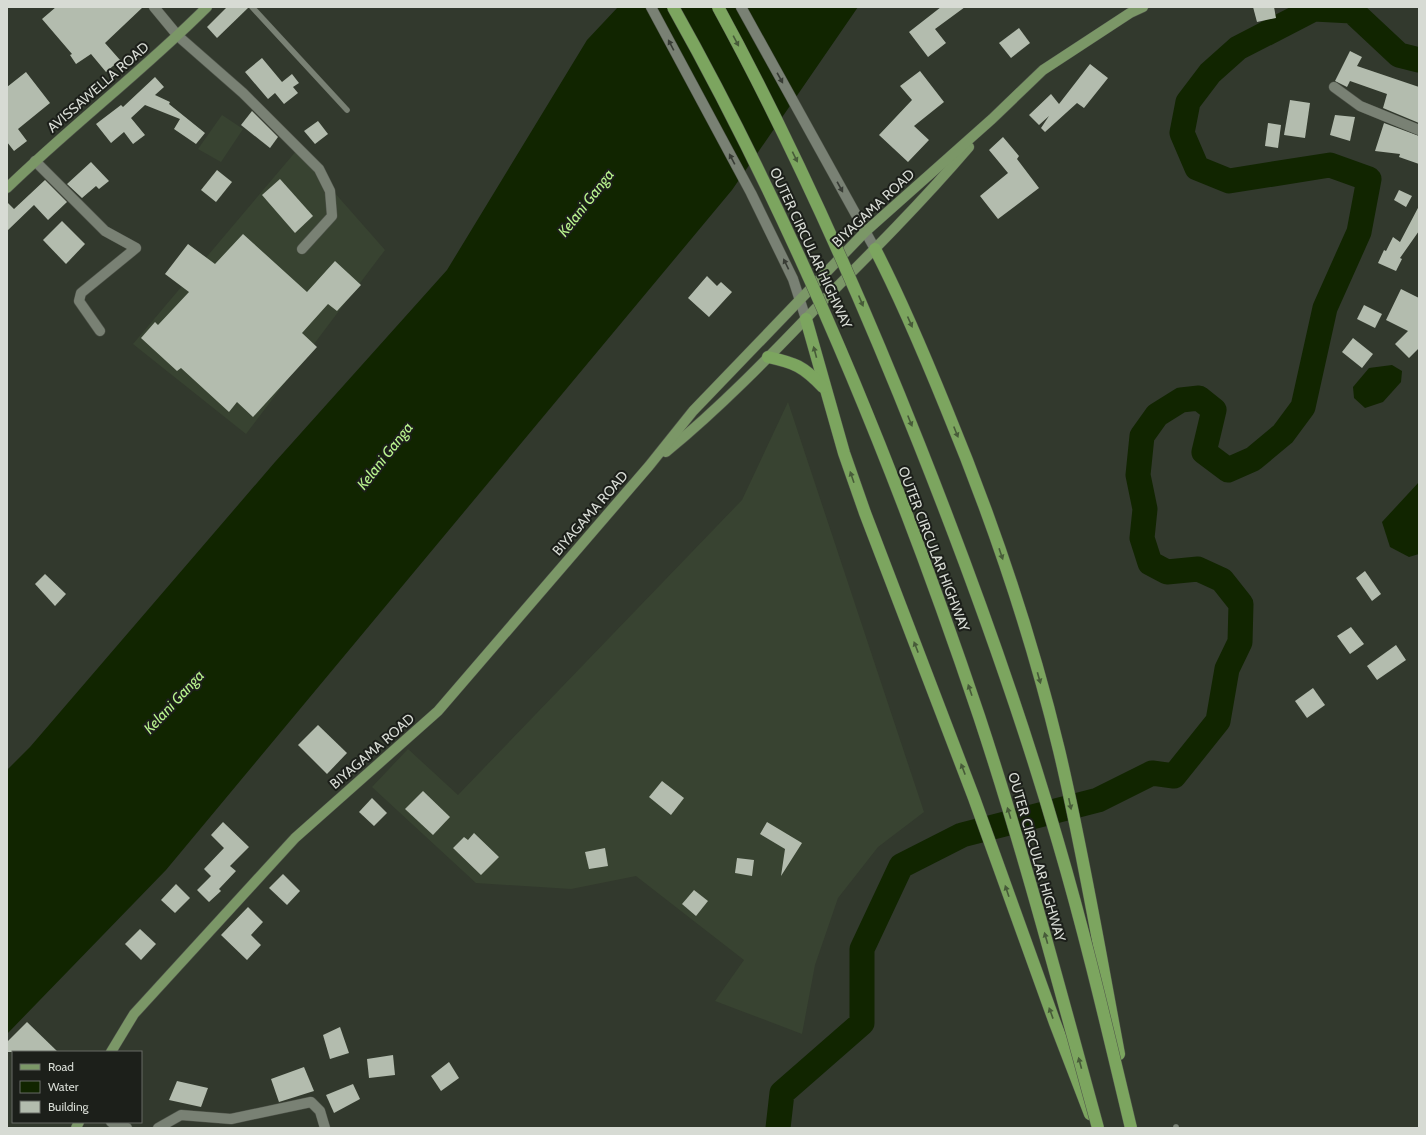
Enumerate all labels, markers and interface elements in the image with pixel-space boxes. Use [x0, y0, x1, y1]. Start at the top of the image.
one-way arrow [733, 35, 740, 47]
street label: AVISSAWELLA ROAD [43, 38, 153, 136]
one-way arrow [667, 39, 674, 50]
one-way arrow [777, 72, 783, 84]
one-way arrow [792, 152, 798, 163]
one-way arrow [729, 153, 736, 165]
street label: OUTER CIRCULAR HIGHWAY [766, 165, 857, 332]
street label: BIYAGAMA ROAD [828, 165, 918, 251]
water label: Kelani Ganga [554, 166, 618, 240]
one-way arrow [837, 181, 844, 193]
one-way arrow [783, 259, 789, 270]
one-way arrow [857, 295, 864, 307]
one-way arrow [907, 316, 913, 328]
one-way arrow [812, 346, 818, 358]
one-way arrow [908, 416, 914, 428]
water label: Kelani Ganga [353, 419, 417, 493]
one-way arrow [953, 426, 959, 437]
street label: OUTER CIRCULAR HIGHWAY [894, 464, 974, 635]
street label: BIYAGAMA ROAD [548, 467, 632, 559]
one-way arrow [849, 470, 855, 482]
one-way arrow [998, 548, 1004, 560]
one-way arrow [912, 641, 918, 653]
water label: Kelani Ganga [140, 666, 208, 738]
one-way arrow [1036, 672, 1042, 684]
one-way arrow [966, 683, 972, 695]
street label: BIYAGAMA ROAD [326, 709, 418, 793]
one-way arrow [959, 762, 965, 774]
street label: OUTER CIRCULAR HIGHWAY [1004, 770, 1070, 945]
one-way arrow [1068, 798, 1074, 810]
one-way arrow [1006, 807, 1012, 819]
one-way arrow [1003, 885, 1009, 897]
one-way arrow [1043, 932, 1049, 944]
one-way arrow [1047, 1007, 1053, 1019]
legend [12, 1051, 142, 1123]
one-way arrow [1077, 1057, 1083, 1070]
text: Road [48, 1059, 74, 1074]
text: Water [48, 1079, 79, 1094]
text: Building [48, 1099, 90, 1114]

